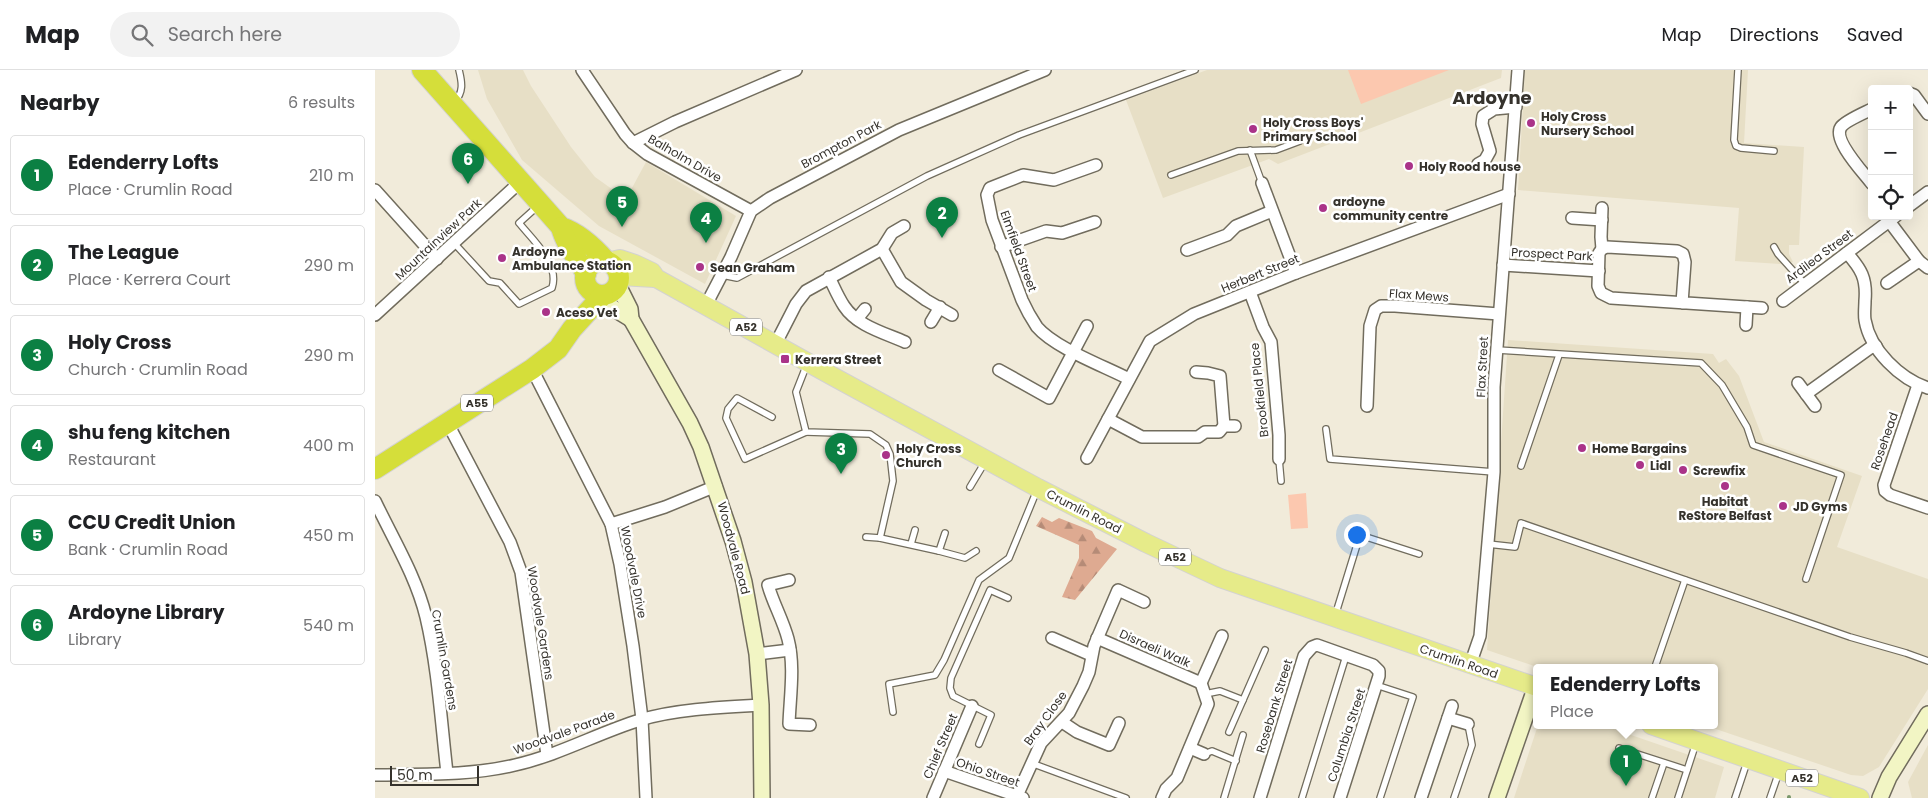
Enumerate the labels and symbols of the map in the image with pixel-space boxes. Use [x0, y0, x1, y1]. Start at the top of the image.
district label: Ardoyne [1452, 85, 1532, 110]
place label: Holy Cross Nursery School [1541, 108, 1634, 139]
place label: Holy Cross Boys' Primary School [1263, 114, 1364, 145]
street label: Brompton Park [798, 115, 885, 172]
marker: Holy Cross Nursery School [1525, 117, 1537, 129]
marker: Holy Cross Boys' Primary School [1247, 123, 1259, 135]
street label: Balholm Drive [645, 130, 725, 186]
pin: 6 [452, 143, 484, 184]
place label: Holy Rood house [1419, 158, 1521, 175]
marker: Holy Rood house [1403, 160, 1415, 172]
pin: 5 [606, 186, 638, 227]
place label: ardoyne community centre [1333, 193, 1449, 224]
street label: Mountainview Park [391, 194, 485, 284]
pin: 2 [926, 197, 958, 238]
pin: 4 [690, 202, 722, 243]
marker: ardoyne community centre [1317, 202, 1329, 214]
street label: Elmfield Street [996, 208, 1042, 294]
street label: Ardilea Street [1782, 225, 1856, 287]
place label: Ardoyne Ambulance Station [512, 243, 631, 274]
street label: Prospect Park [1511, 243, 1594, 265]
street label: Herbert Street [1218, 250, 1302, 296]
marker: Ardoyne Ambulance Station [496, 252, 508, 264]
place label: Sean Graham [710, 259, 795, 276]
marker: Sean Graham [694, 261, 706, 273]
street label: Flax Mews [1389, 284, 1449, 306]
place label: Aceso Vet [556, 304, 618, 321]
marker: Aceso Vet [540, 306, 552, 318]
road number: A52 [730, 318, 762, 336]
street label: Flax Street [1472, 336, 1492, 398]
street label: Brookfield Place [1246, 342, 1272, 438]
place label: Kerrera Street [795, 351, 881, 368]
marker: Kerrera Street [779, 353, 791, 365]
road number: A55 [461, 394, 493, 412]
street label: Rosehead [1866, 410, 1902, 472]
pin: 3 [825, 433, 857, 474]
place label: Holy Cross Church [896, 440, 962, 471]
place label: Home Bargains [1592, 440, 1687, 457]
marker: Home Bargains [1576, 442, 1588, 454]
marker: Holy Cross Church [880, 449, 892, 461]
place label: Lidl [1650, 457, 1671, 474]
marker: Lidl [1634, 459, 1646, 471]
place label: Screwfix [1693, 462, 1746, 479]
marker: Screwfix [1677, 464, 1689, 476]
marker: Habitat ReStore Belfast [1719, 480, 1731, 492]
street label: Crumlin Road [1044, 485, 1124, 537]
place label: Habitat ReStore Belfast [1678, 493, 1772, 524]
place label: JD Gyms [1793, 498, 1848, 515]
street label: Woodvale Road [714, 500, 754, 596]
marker: JD Gyms [1777, 500, 1789, 512]
your location [1344, 522, 1370, 548]
street label: Woodvale Drive [617, 524, 651, 620]
road number: A52 [1159, 548, 1191, 566]
street label: Woodvale Gardens [524, 565, 558, 681]
street label: Crumlin Gardens [428, 608, 462, 712]
street label: Disraeli Walk [1117, 625, 1194, 672]
street label: Crumlin Road [1418, 640, 1500, 682]
street label: Rosebank Street [1252, 657, 1296, 755]
street label: Columbia Street [1323, 686, 1369, 784]
street label: Bray Close [1019, 687, 1071, 749]
street label: Woodvale Parade [511, 706, 617, 758]
street label: Chief Street [919, 711, 961, 781]
pin: 1 [1610, 745, 1642, 786]
street label: Ohio Street [954, 753, 1022, 791]
scale bar [390, 763, 479, 786]
road number: A52 [1786, 770, 1818, 786]

